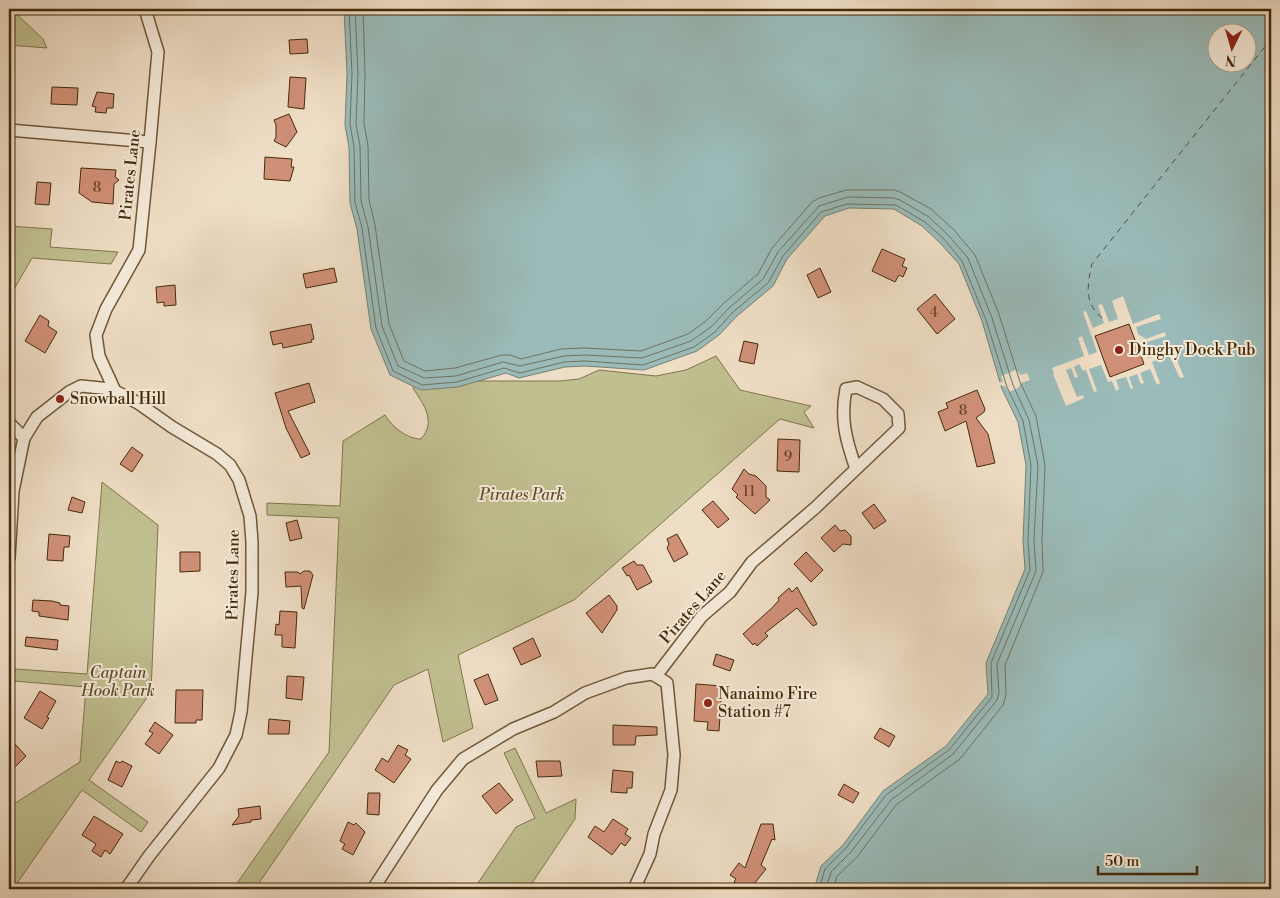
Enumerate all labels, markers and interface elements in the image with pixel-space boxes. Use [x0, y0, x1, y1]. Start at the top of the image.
north arrow [1208, 22, 1258, 72]
text: N [1225, 51, 1237, 69]
street label: Pirates Lane [115, 129, 145, 221]
house number: 8 [93, 179, 101, 197]
house number: 4 [930, 304, 938, 322]
place label: Dinghy Dock Pub [1129, 340, 1255, 360]
marker: Dinghy Dock Pub [1113, 344, 1125, 356]
place label: Snowball Hill [70, 389, 166, 409]
marker: Snowball Hill [54, 393, 66, 405]
house number: 8 [959, 402, 967, 420]
house number: 9 [784, 448, 792, 466]
house number: 11 [743, 483, 755, 501]
park label: Pirates Park [478, 485, 565, 505]
street label: Pirates Lane [222, 529, 244, 621]
street label: Pirates Lane [655, 566, 731, 648]
park label: Captain Hook Park [80, 663, 155, 701]
place label: Nanaimo Fire Station #7 [718, 684, 817, 722]
marker: Nanaimo Fire Station #7 [702, 697, 714, 709]
scale bar [1098, 843, 1196, 875]
text: 50 m [1105, 852, 1139, 871]

